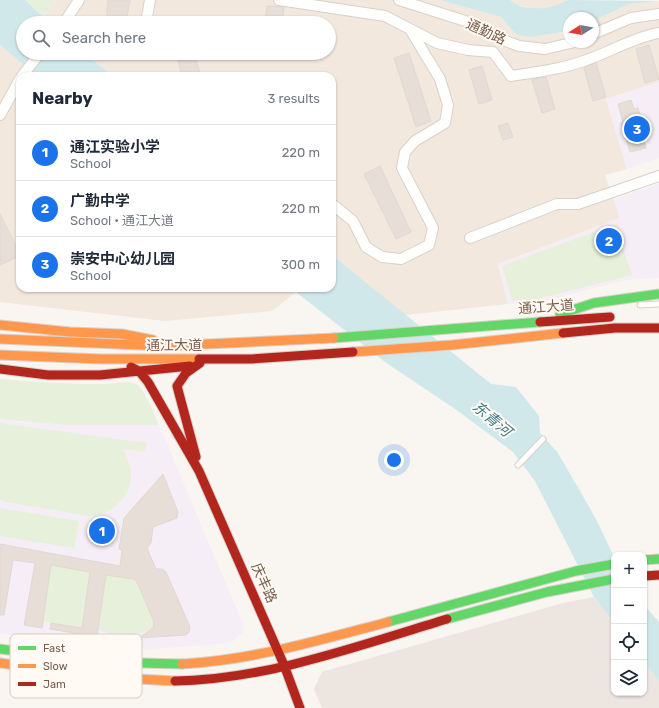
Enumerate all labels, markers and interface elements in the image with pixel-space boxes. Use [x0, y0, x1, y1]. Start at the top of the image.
north arrow [563, 12, 599, 48]
street label: 通勤路 [463, 15, 509, 49]
search box [16, 16, 336, 60]
icon: search [30, 27, 52, 49]
text: Search here [62, 29, 146, 47]
text: Nearby [32, 88, 93, 108]
text: 3 results [268, 91, 320, 106]
pin: 3 [624, 114, 650, 144]
text: 通江实验小学 [70, 138, 160, 156]
text: 1 [42, 145, 48, 160]
text: 220 m [282, 145, 320, 160]
text: School [70, 156, 111, 171]
text: 广勤中学 [70, 192, 130, 210]
text: 2 [41, 201, 49, 216]
text: 220 m [282, 201, 320, 216]
text: School · 通江大道 [70, 213, 174, 228]
pin: 2 [596, 226, 622, 256]
text: 崇安中心幼儿园 [70, 250, 175, 268]
text: 3 [41, 257, 49, 272]
text: 300 m [281, 257, 320, 272]
text: School [70, 268, 111, 283]
street label: 通江大道 [517, 297, 575, 317]
street label: 通江大道 [146, 337, 202, 354]
water label: 东青河 [469, 398, 517, 442]
your location [384, 450, 404, 470]
pin: 1 [89, 516, 115, 546]
map controls [611, 552, 647, 696]
button: + [611, 552, 647, 588]
street label: 庆丰路 [248, 560, 280, 606]
button: − [611, 588, 647, 624]
button: locate [611, 624, 647, 660]
legend [10, 634, 142, 698]
text: Fast [43, 642, 66, 655]
text: Slow [43, 660, 68, 673]
button: layers [611, 660, 647, 696]
text: Jam [43, 678, 66, 691]

